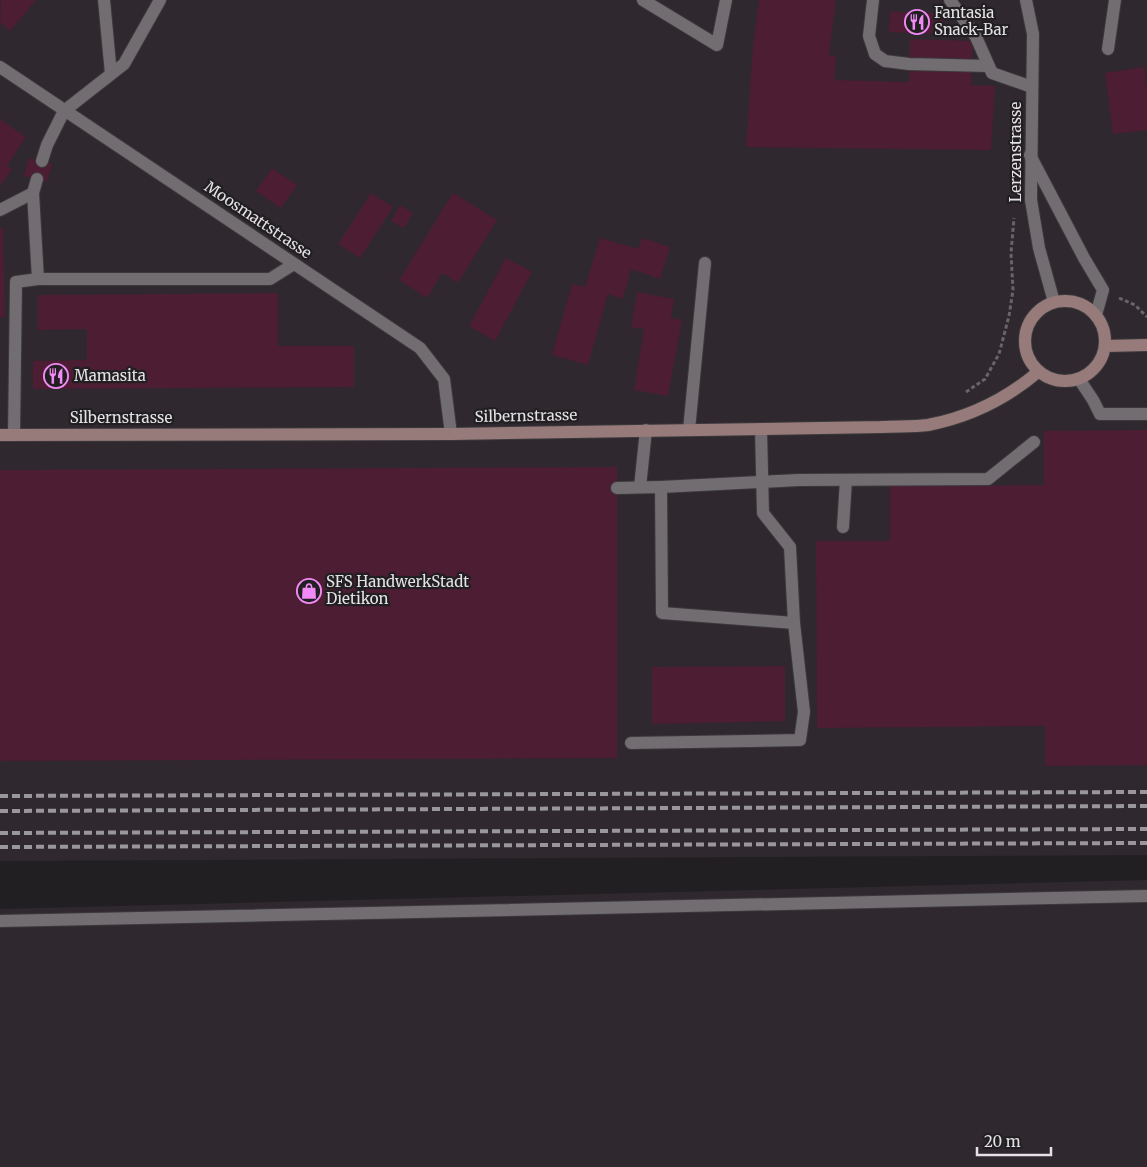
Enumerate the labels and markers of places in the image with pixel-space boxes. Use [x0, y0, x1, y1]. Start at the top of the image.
place label: Fantasia Snack-Bar [934, 3, 1008, 39]
restaurant icon: Fantasia Snack-Bar [904, 9, 930, 35]
restaurant icon: Mamasita [43, 363, 69, 389]
place label: Mamasita [74, 366, 146, 385]
place label: SFS HandwerkStadt Dietikon [326, 572, 469, 608]
shop icon: SFS HandwerkStadt Dietikon [296, 578, 322, 604]

